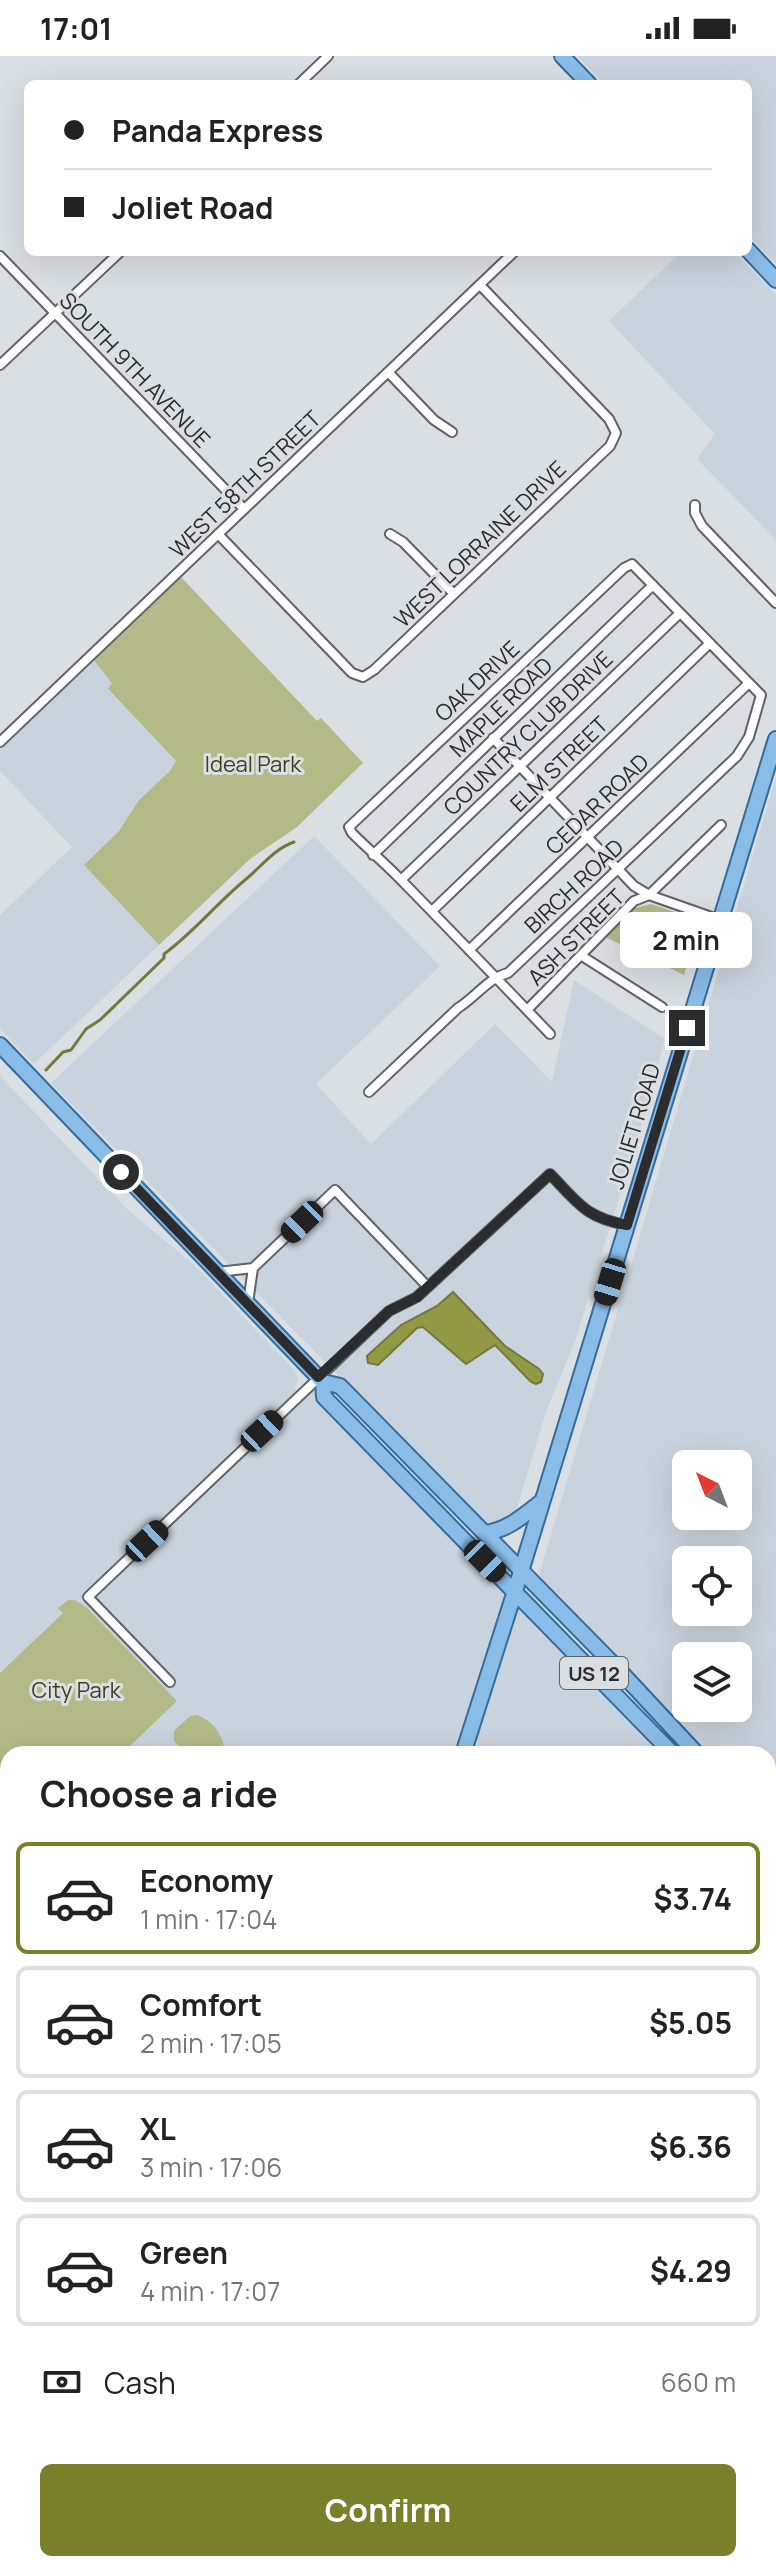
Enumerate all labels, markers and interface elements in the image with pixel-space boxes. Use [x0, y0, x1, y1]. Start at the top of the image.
text: 17:01 [40, 8, 112, 49]
text: Panda Express [112, 110, 323, 151]
text: Joliet Road [112, 187, 274, 228]
street label: SOUTH 9TH AVENUE [53, 286, 217, 454]
street label: WEST 58TH STREET [163, 404, 327, 564]
street label: WEST LORRAINE DRIVE [388, 454, 572, 634]
street label: OAK DRIVE [428, 634, 526, 728]
street label: COUNTRY CLUB DRIVE [437, 644, 619, 822]
street label: MAPLE ROAD [443, 650, 559, 764]
street label: ELM STREET [503, 710, 615, 818]
street label: CEDAR ROAD [539, 747, 655, 861]
park label: Ideal Park [205, 749, 302, 779]
street label: BIRCH ROAD [518, 832, 630, 940]
street label: ASH STREET [521, 882, 631, 992]
callout: 2 min [621, 912, 753, 968]
text: 2 min [652, 922, 720, 958]
route end [669, 1010, 705, 1046]
street label: JOLIET ROAD [601, 1059, 667, 1193]
route start [103, 1154, 139, 1190]
car [276, 1197, 328, 1247]
car [592, 1256, 628, 1308]
car [236, 1406, 288, 1456]
north arrow [672, 1450, 752, 1530]
map controls [672, 1450, 752, 1722]
car [121, 1516, 173, 1566]
car [460, 1536, 510, 1586]
button: locate [672, 1546, 752, 1626]
button: layers [672, 1642, 752, 1722]
road number: US 12 [560, 1657, 628, 1689]
park label: City Park [31, 1675, 122, 1705]
text: Choose a ride [40, 1769, 278, 1818]
text: Economy [140, 1860, 273, 1901]
icon: car [44, 1862, 116, 1934]
text: $3.74 [654, 1878, 732, 1919]
text: 1 min · 17:04 [140, 1901, 277, 1937]
text: Comfort [140, 1984, 262, 2025]
icon: car [44, 1986, 116, 2058]
text: $5.05 [649, 2002, 732, 2043]
text: 2 min · 17:05 [140, 2025, 282, 2061]
text: XL [140, 2108, 176, 2149]
icon: car [44, 2110, 116, 2182]
text: $6.36 [649, 2126, 732, 2167]
text: 3 min · 17:06 [140, 2149, 282, 2185]
text: Green [140, 2232, 228, 2273]
icon: car [44, 2234, 116, 2306]
text: $4.29 [650, 2250, 732, 2291]
text: 4 min · 17:07 [140, 2273, 280, 2309]
icon: cash [40, 2360, 84, 2404]
text: Cash [104, 2362, 176, 2403]
text: 660 m [661, 2364, 736, 2400]
button: Confirm [40, 2464, 736, 2556]

